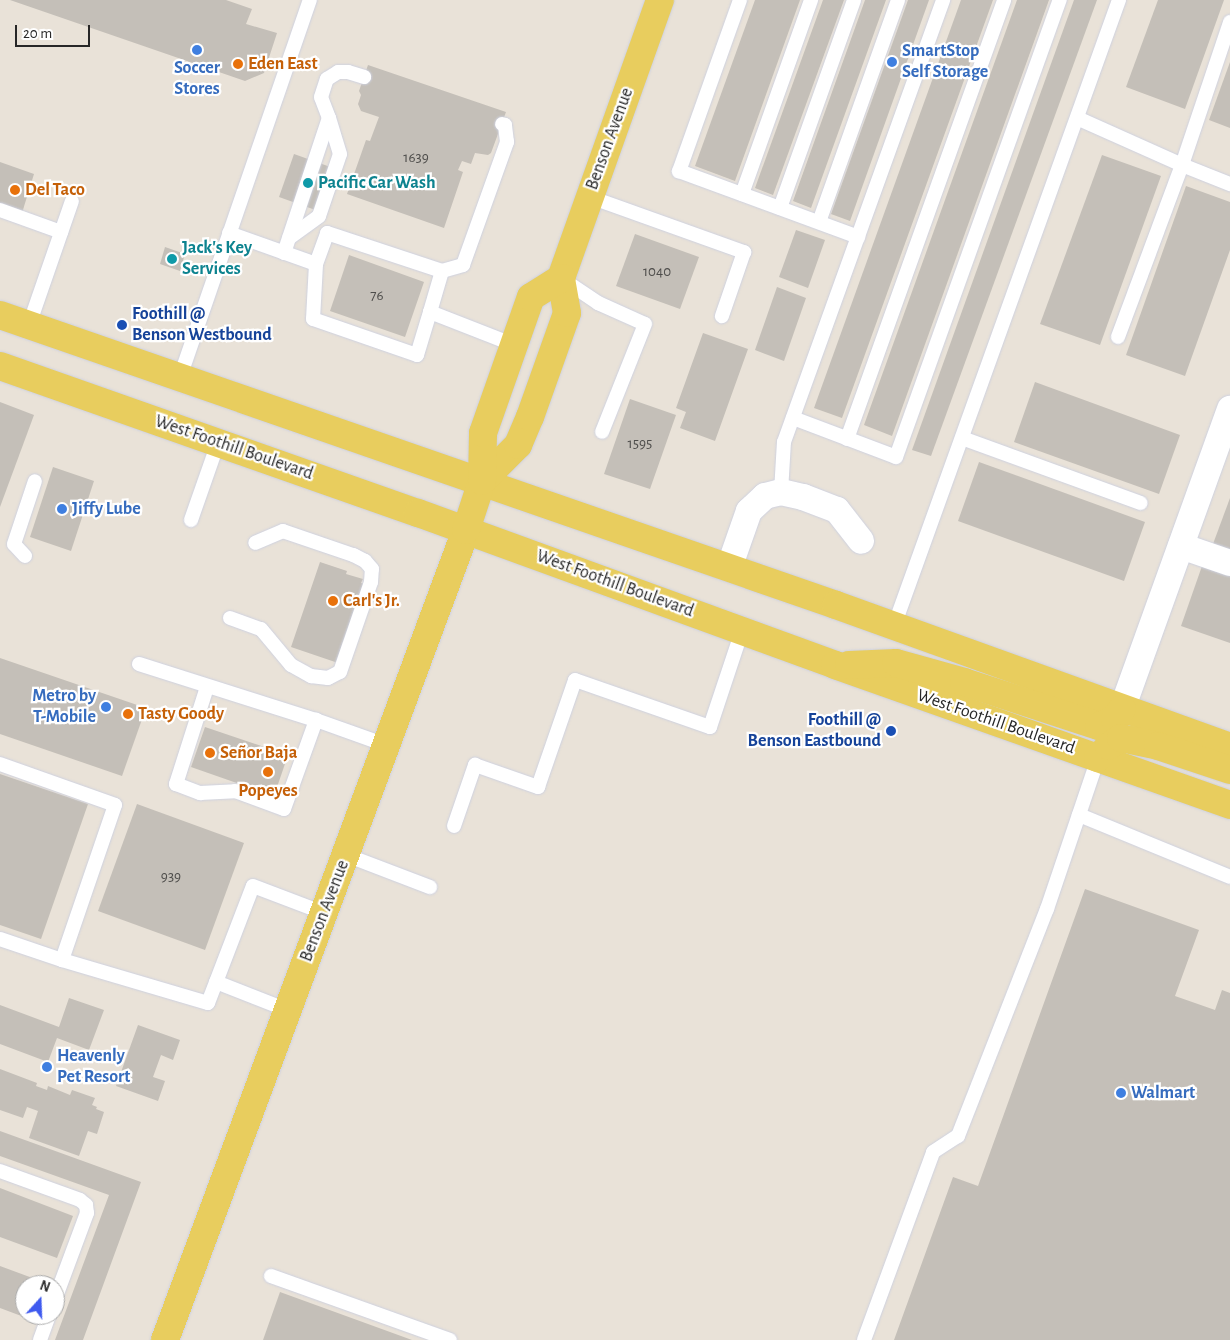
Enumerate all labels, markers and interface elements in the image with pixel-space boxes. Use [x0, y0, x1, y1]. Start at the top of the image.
scale bar [18, 15, 92, 47]
text: 20 m [23, 26, 52, 41]
place label: SmartStop Self Storage [902, 41, 988, 84]
marker: Soccer Stores [191, 44, 203, 56]
place label: Eden East [248, 53, 318, 75]
marker: SmartStop Self Storage [886, 56, 898, 68]
place label: Soccer Stores [174, 58, 220, 100]
marker: Eden East [232, 58, 244, 70]
street label: Benson Avenue [582, 85, 638, 193]
house number: 1639 [403, 149, 429, 167]
place label: Pacific Car Wash [318, 172, 436, 194]
marker: Pacific Car Wash [302, 177, 314, 189]
place label: Del Taco [25, 179, 85, 201]
marker: Del Taco [9, 184, 21, 196]
place label: Jack's Key Services [182, 238, 252, 280]
marker: Jack's Key Services [166, 253, 178, 265]
house number: 1040 [643, 263, 671, 281]
house number: 76 [370, 287, 384, 305]
place label: Foothill @ Benson Westbound [132, 304, 272, 346]
marker: Foothill @ Benson Westbound [116, 319, 128, 331]
street label: West Foothill Boulevard [152, 411, 316, 485]
house number: 1595 [628, 435, 652, 453]
place label: Jiffy Lube [72, 498, 141, 520]
marker: Jiffy Lube [56, 503, 68, 515]
street label: West Foothill Boulevard [533, 545, 697, 623]
place label: Carl's Jr. [343, 590, 400, 612]
marker: Carl's Jr. [327, 595, 339, 607]
street label: West Foothill Boulevard [914, 685, 1078, 759]
place label: Metro by T-Mobile [32, 686, 96, 729]
marker: Metro by T-Mobile [100, 701, 112, 713]
place label: Tasty Goody [138, 703, 224, 725]
marker: Tasty Goody [122, 708, 134, 720]
place label: Foothill @ Benson Eastbound [748, 710, 881, 752]
marker: Foothill @ Benson Eastbound [885, 725, 897, 737]
place label: Señor Baja [220, 742, 297, 764]
marker: Señor Baja [204, 747, 216, 759]
marker: Popeyes [262, 766, 274, 778]
place label: Popeyes [238, 780, 298, 802]
street label: Benson Avenue [296, 857, 354, 965]
house number: 939 [161, 868, 181, 886]
place label: Heavenly Pet Resort [57, 1046, 130, 1088]
marker: Heavenly Pet Resort [41, 1061, 53, 1073]
place label: Walmart [1131, 1082, 1195, 1104]
marker: Walmart [1115, 1087, 1127, 1099]
north arrow [15, 1275, 65, 1325]
text: N [38, 1279, 52, 1295]

